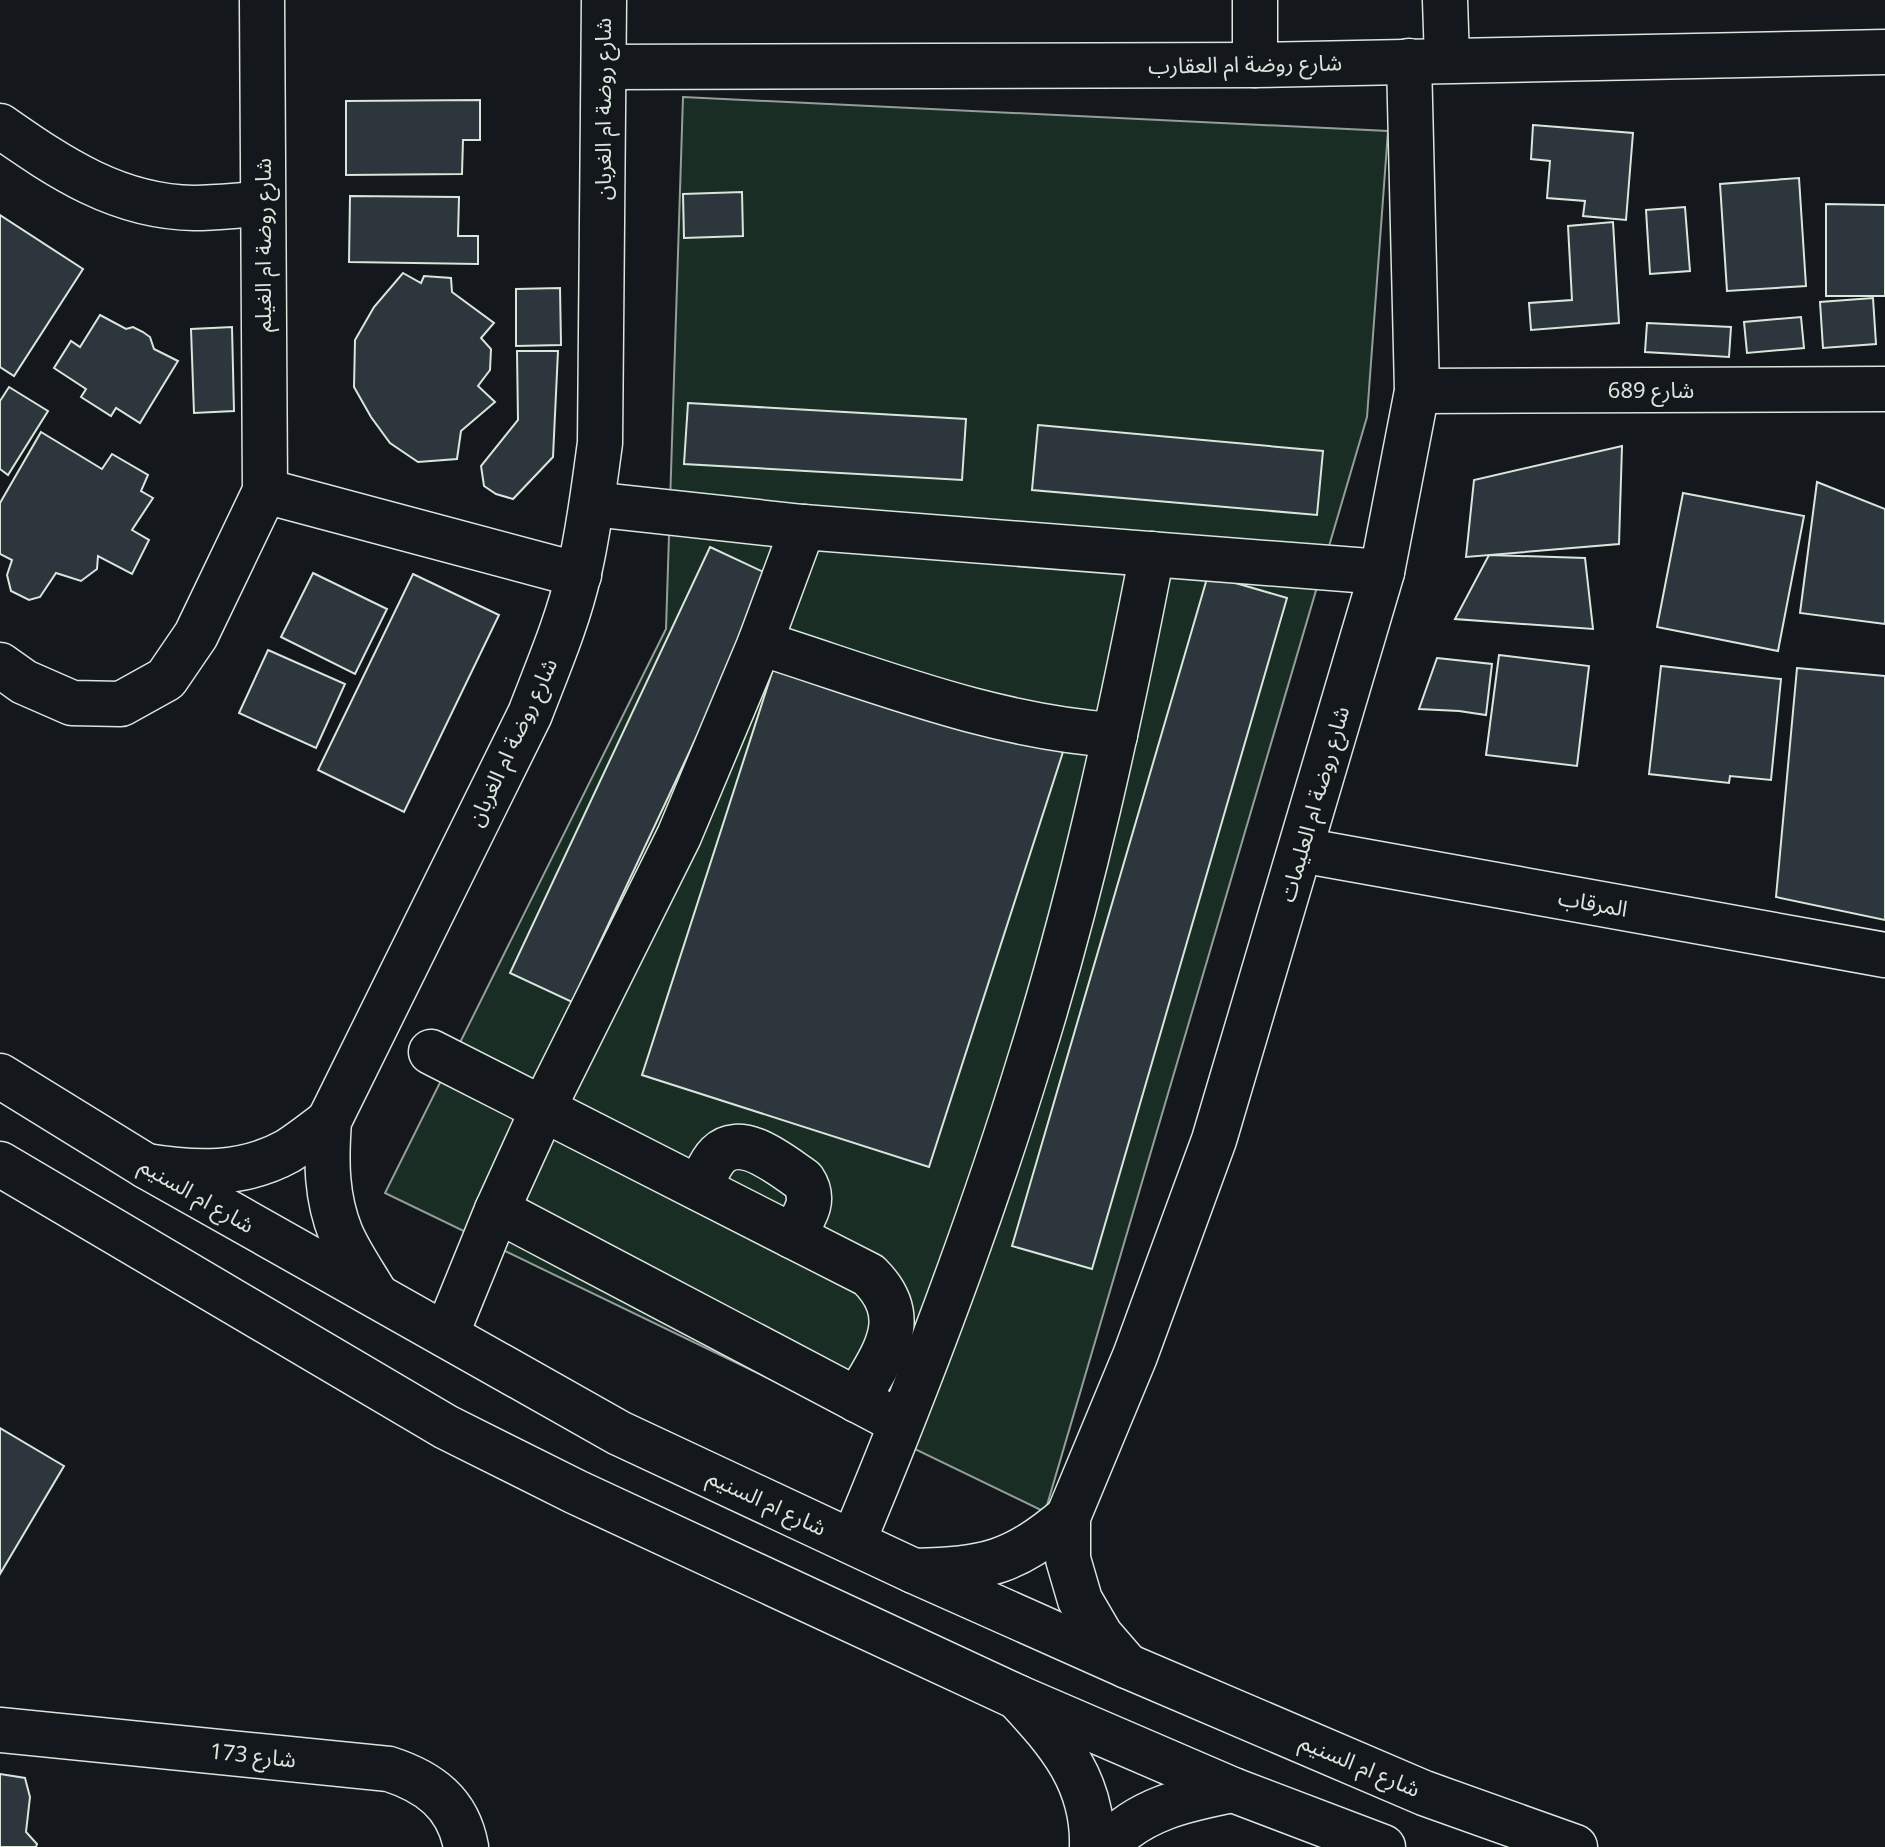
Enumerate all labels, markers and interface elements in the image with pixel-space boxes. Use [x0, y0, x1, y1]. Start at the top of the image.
street label: شارع روضة ام الغربان [587, 18, 620, 200]
street label: شارع روضة ام العقارب [1148, 46, 1342, 83]
street label: شارع روضة ام الغيلم [247, 158, 280, 332]
street label: شارع 689 [1608, 374, 1694, 407]
street label: شارع روضة ام الغربان [459, 653, 566, 832]
street label: شارع روضة ام العليمات [1271, 702, 1358, 906]
street label: المرقاب [1556, 881, 1630, 923]
street label: شارع ام السنيم [133, 1149, 260, 1242]
street label: شارع ام السنيم [702, 1460, 832, 1544]
street label: شارع ام السنيم [1294, 1725, 1425, 1806]
street label: شارع 173 [208, 1735, 298, 1776]

